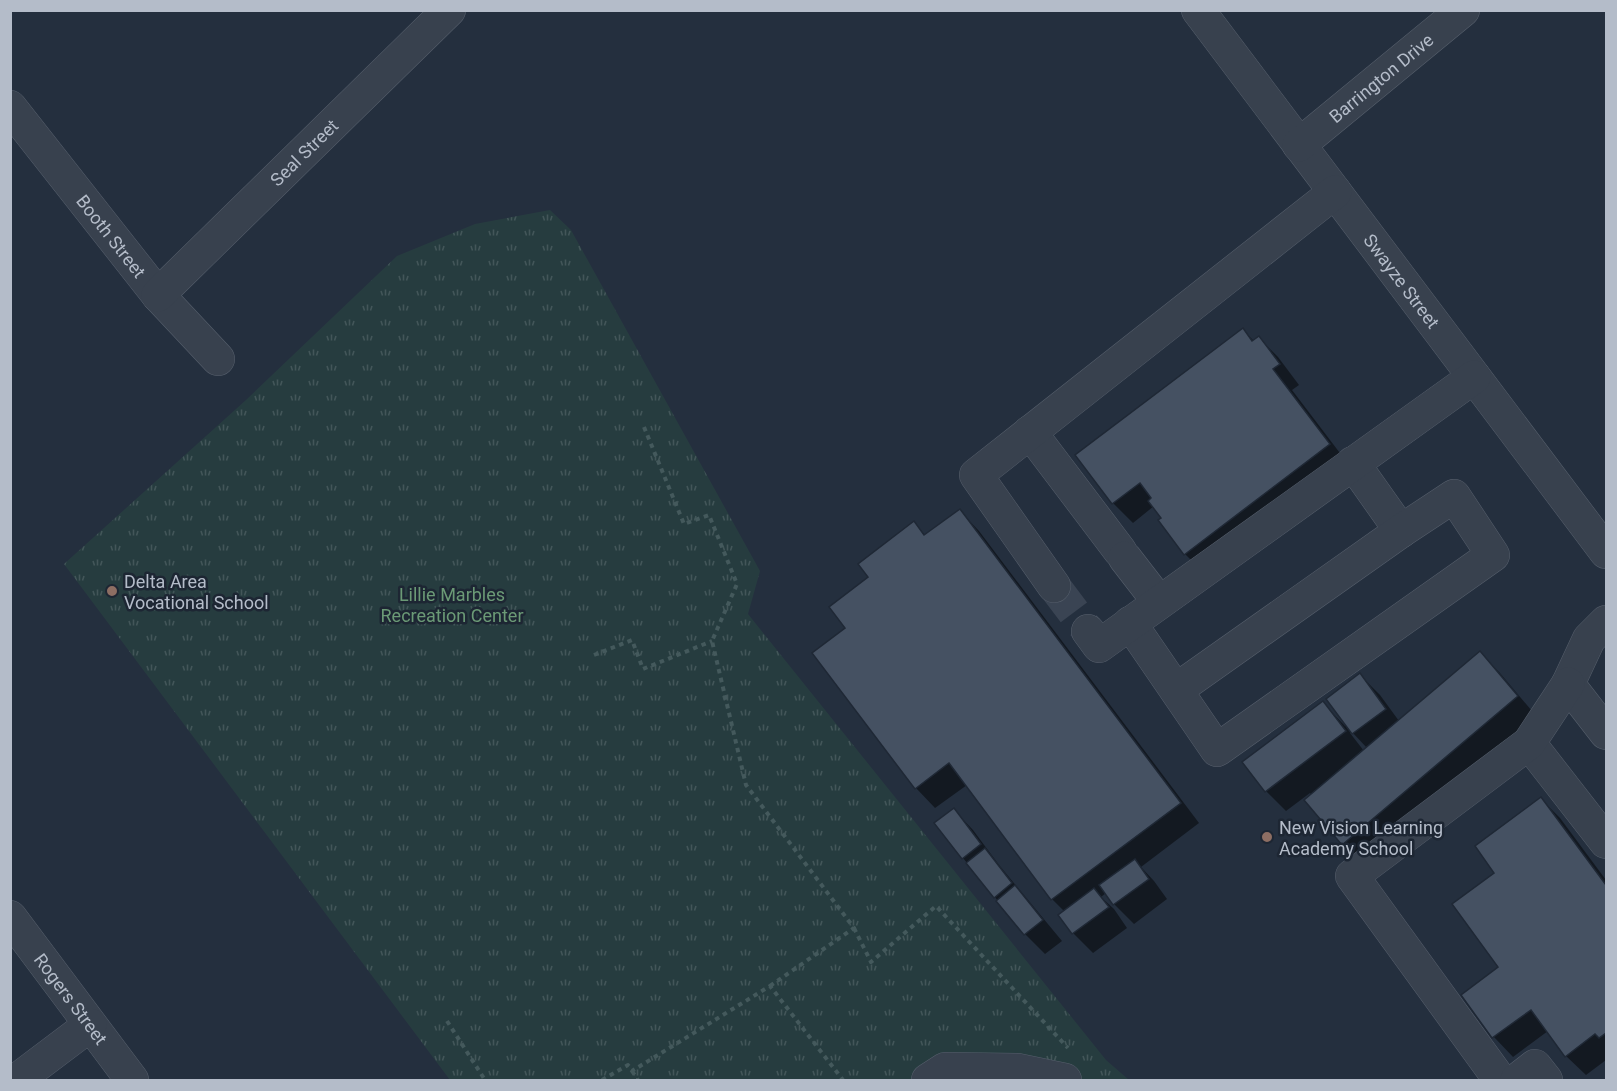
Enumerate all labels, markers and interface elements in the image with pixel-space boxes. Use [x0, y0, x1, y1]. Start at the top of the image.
street label: Barrington Drive [1325, 29, 1437, 127]
street label: Seal Street [266, 114, 342, 190]
street label: Booth Street [72, 190, 151, 282]
street label: Swayze Street [1360, 229, 1444, 332]
place label: Delta Area Vocational School [124, 571, 269, 613]
marker: Delta Area Vocational School [105, 584, 119, 598]
park label: Lillie Marbles Recreation Center [381, 584, 524, 626]
place label: New Vision Learning Academy School [1279, 817, 1443, 859]
marker: New Vision Learning Academy School [1260, 830, 1274, 844]
street label: Rogers Street [30, 949, 112, 1048]

